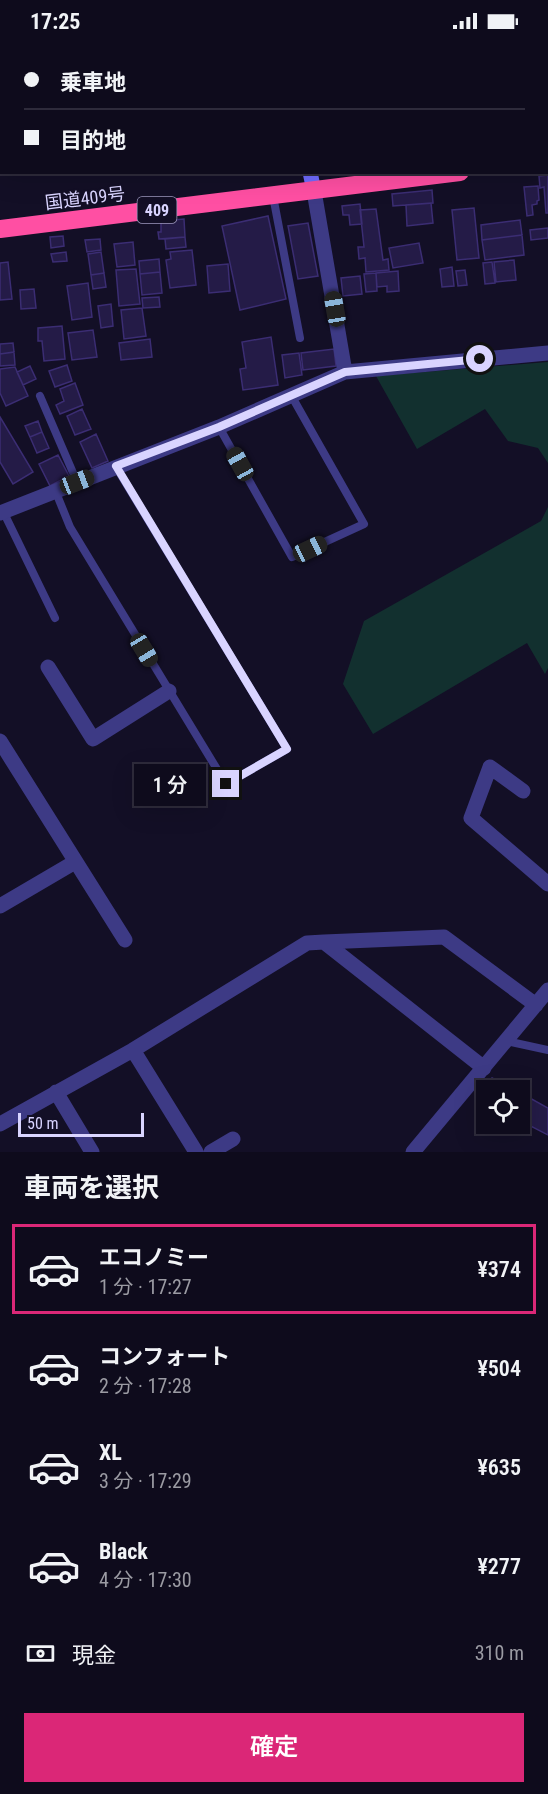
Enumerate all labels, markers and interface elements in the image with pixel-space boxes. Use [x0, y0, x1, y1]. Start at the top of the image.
text: 17:25 [30, 9, 81, 34]
text: 乗車地 [60, 70, 126, 95]
text: 目的地 [60, 128, 126, 153]
street label: 国道409号 [44, 183, 126, 213]
road number: 409 [138, 197, 176, 223]
car [323, 290, 347, 328]
route start [466, 345, 493, 372]
car [223, 444, 257, 484]
car [57, 467, 97, 497]
car [290, 533, 330, 565]
car [127, 630, 161, 670]
callout: 1 分 [133, 763, 205, 805]
route end [212, 770, 239, 797]
text: 1 分 [153, 773, 187, 797]
map controls [476, 1080, 530, 1134]
button: locate [476, 1080, 530, 1134]
scale bar [18, 1110, 144, 1138]
text: 50 m [27, 1114, 59, 1133]
text: 車両を選択 [24, 1172, 159, 1204]
icon: car [27, 1242, 81, 1296]
text: エコノミー [99, 1245, 209, 1270]
text: ¥374 [477, 1257, 521, 1282]
text: 1 分 · 17:27 [99, 1275, 192, 1299]
icon: car [27, 1341, 81, 1395]
text: コンフォート [99, 1344, 230, 1369]
text: ¥504 [477, 1356, 521, 1381]
text: 2 分 · 17:28 [99, 1374, 192, 1398]
icon: car [27, 1440, 81, 1494]
text: XL [99, 1440, 122, 1465]
text: ¥635 [477, 1455, 521, 1480]
text: 3 分 · 17:29 [99, 1469, 192, 1493]
icon: car [27, 1539, 81, 1593]
text: Black [99, 1539, 148, 1564]
text: ¥277 [477, 1554, 521, 1579]
text: 4 分 · 17:30 [99, 1568, 192, 1592]
icon: cash [24, 1637, 57, 1670]
text: 310 m [475, 1641, 524, 1665]
text: 現金 [72, 1643, 116, 1668]
button: 確定 [24, 1713, 524, 1782]

